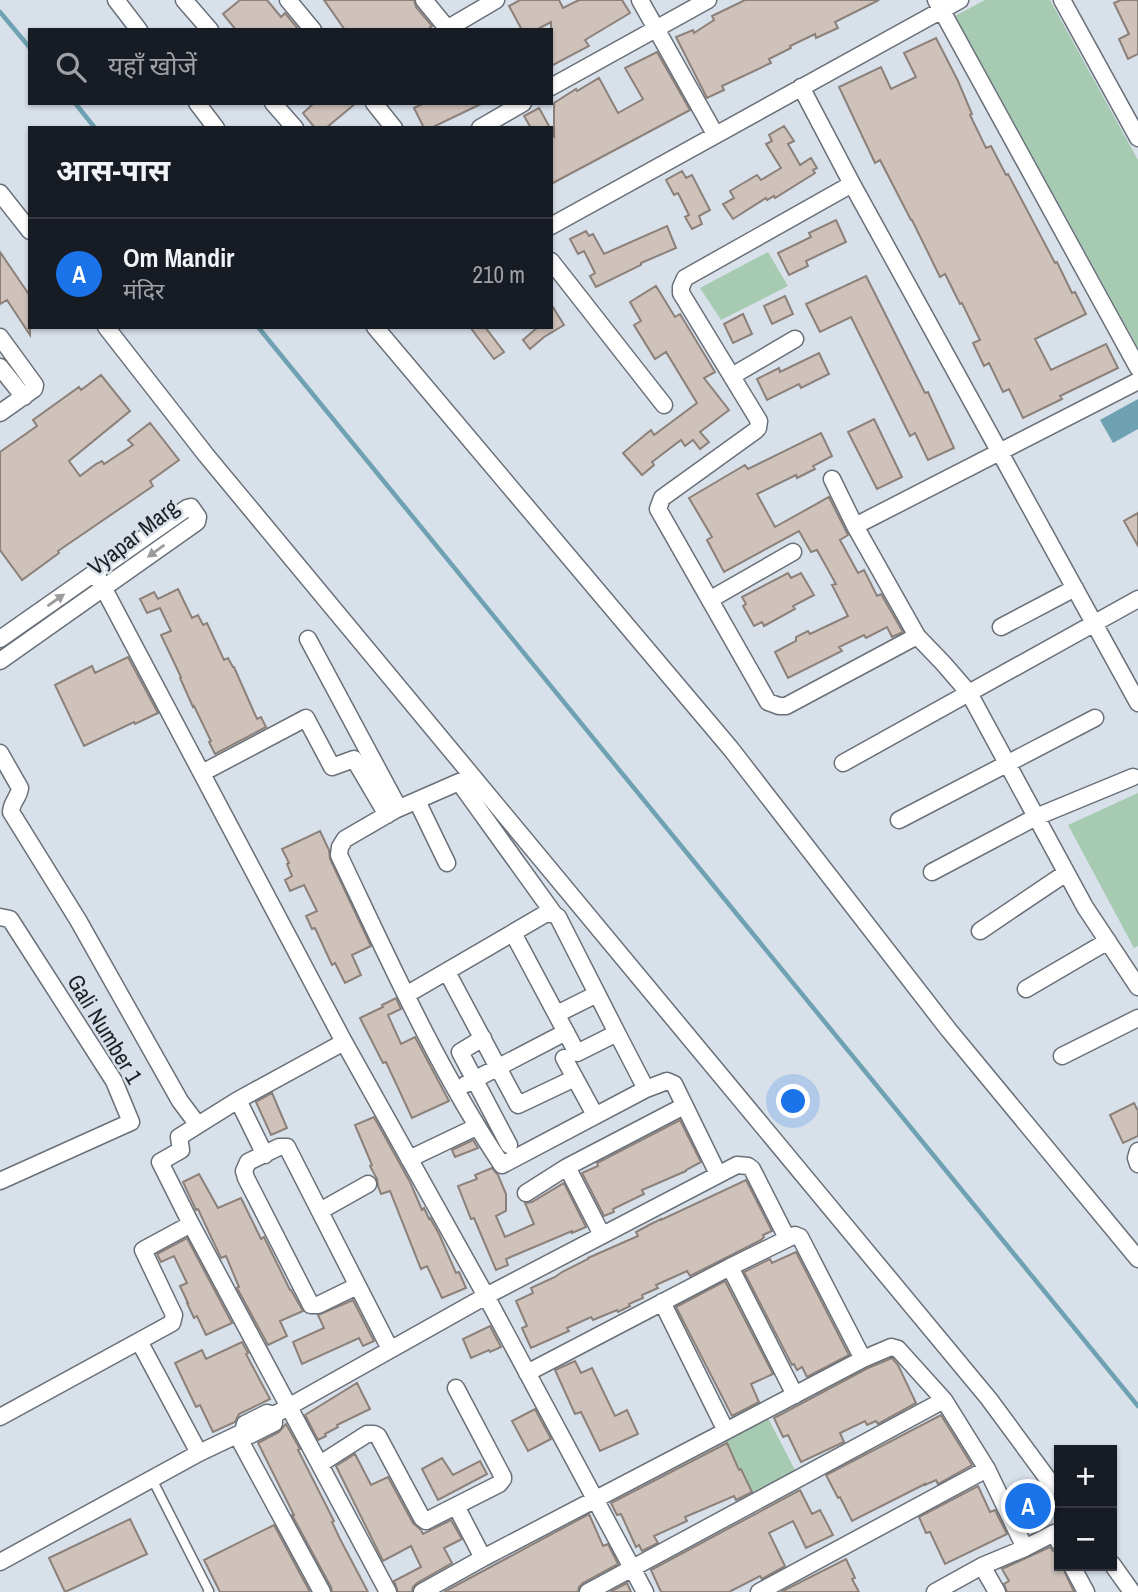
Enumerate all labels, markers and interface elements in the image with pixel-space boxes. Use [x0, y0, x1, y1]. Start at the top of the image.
search box [28, 28, 553, 105]
icon: search [52, 48, 90, 86]
text: यहाँ खोजें [108, 48, 197, 83]
text: आस-पास [56, 150, 170, 190]
text: Om Mandir [123, 240, 234, 275]
text: A [72, 259, 86, 290]
text: 210 m [473, 259, 525, 290]
text: मंदिर [123, 275, 164, 306]
street label: Vyapar Marg [81, 491, 185, 582]
one-way arrow [147, 544, 165, 558]
one-way arrow [47, 593, 65, 607]
street label: Gali Number 1 [61, 968, 151, 1090]
your location [776, 1084, 810, 1118]
map controls [1054, 1445, 1117, 1571]
button: + [1054, 1445, 1117, 1508]
pin: A [1005, 1480, 1051, 1532]
button: − [1054, 1508, 1117, 1571]

